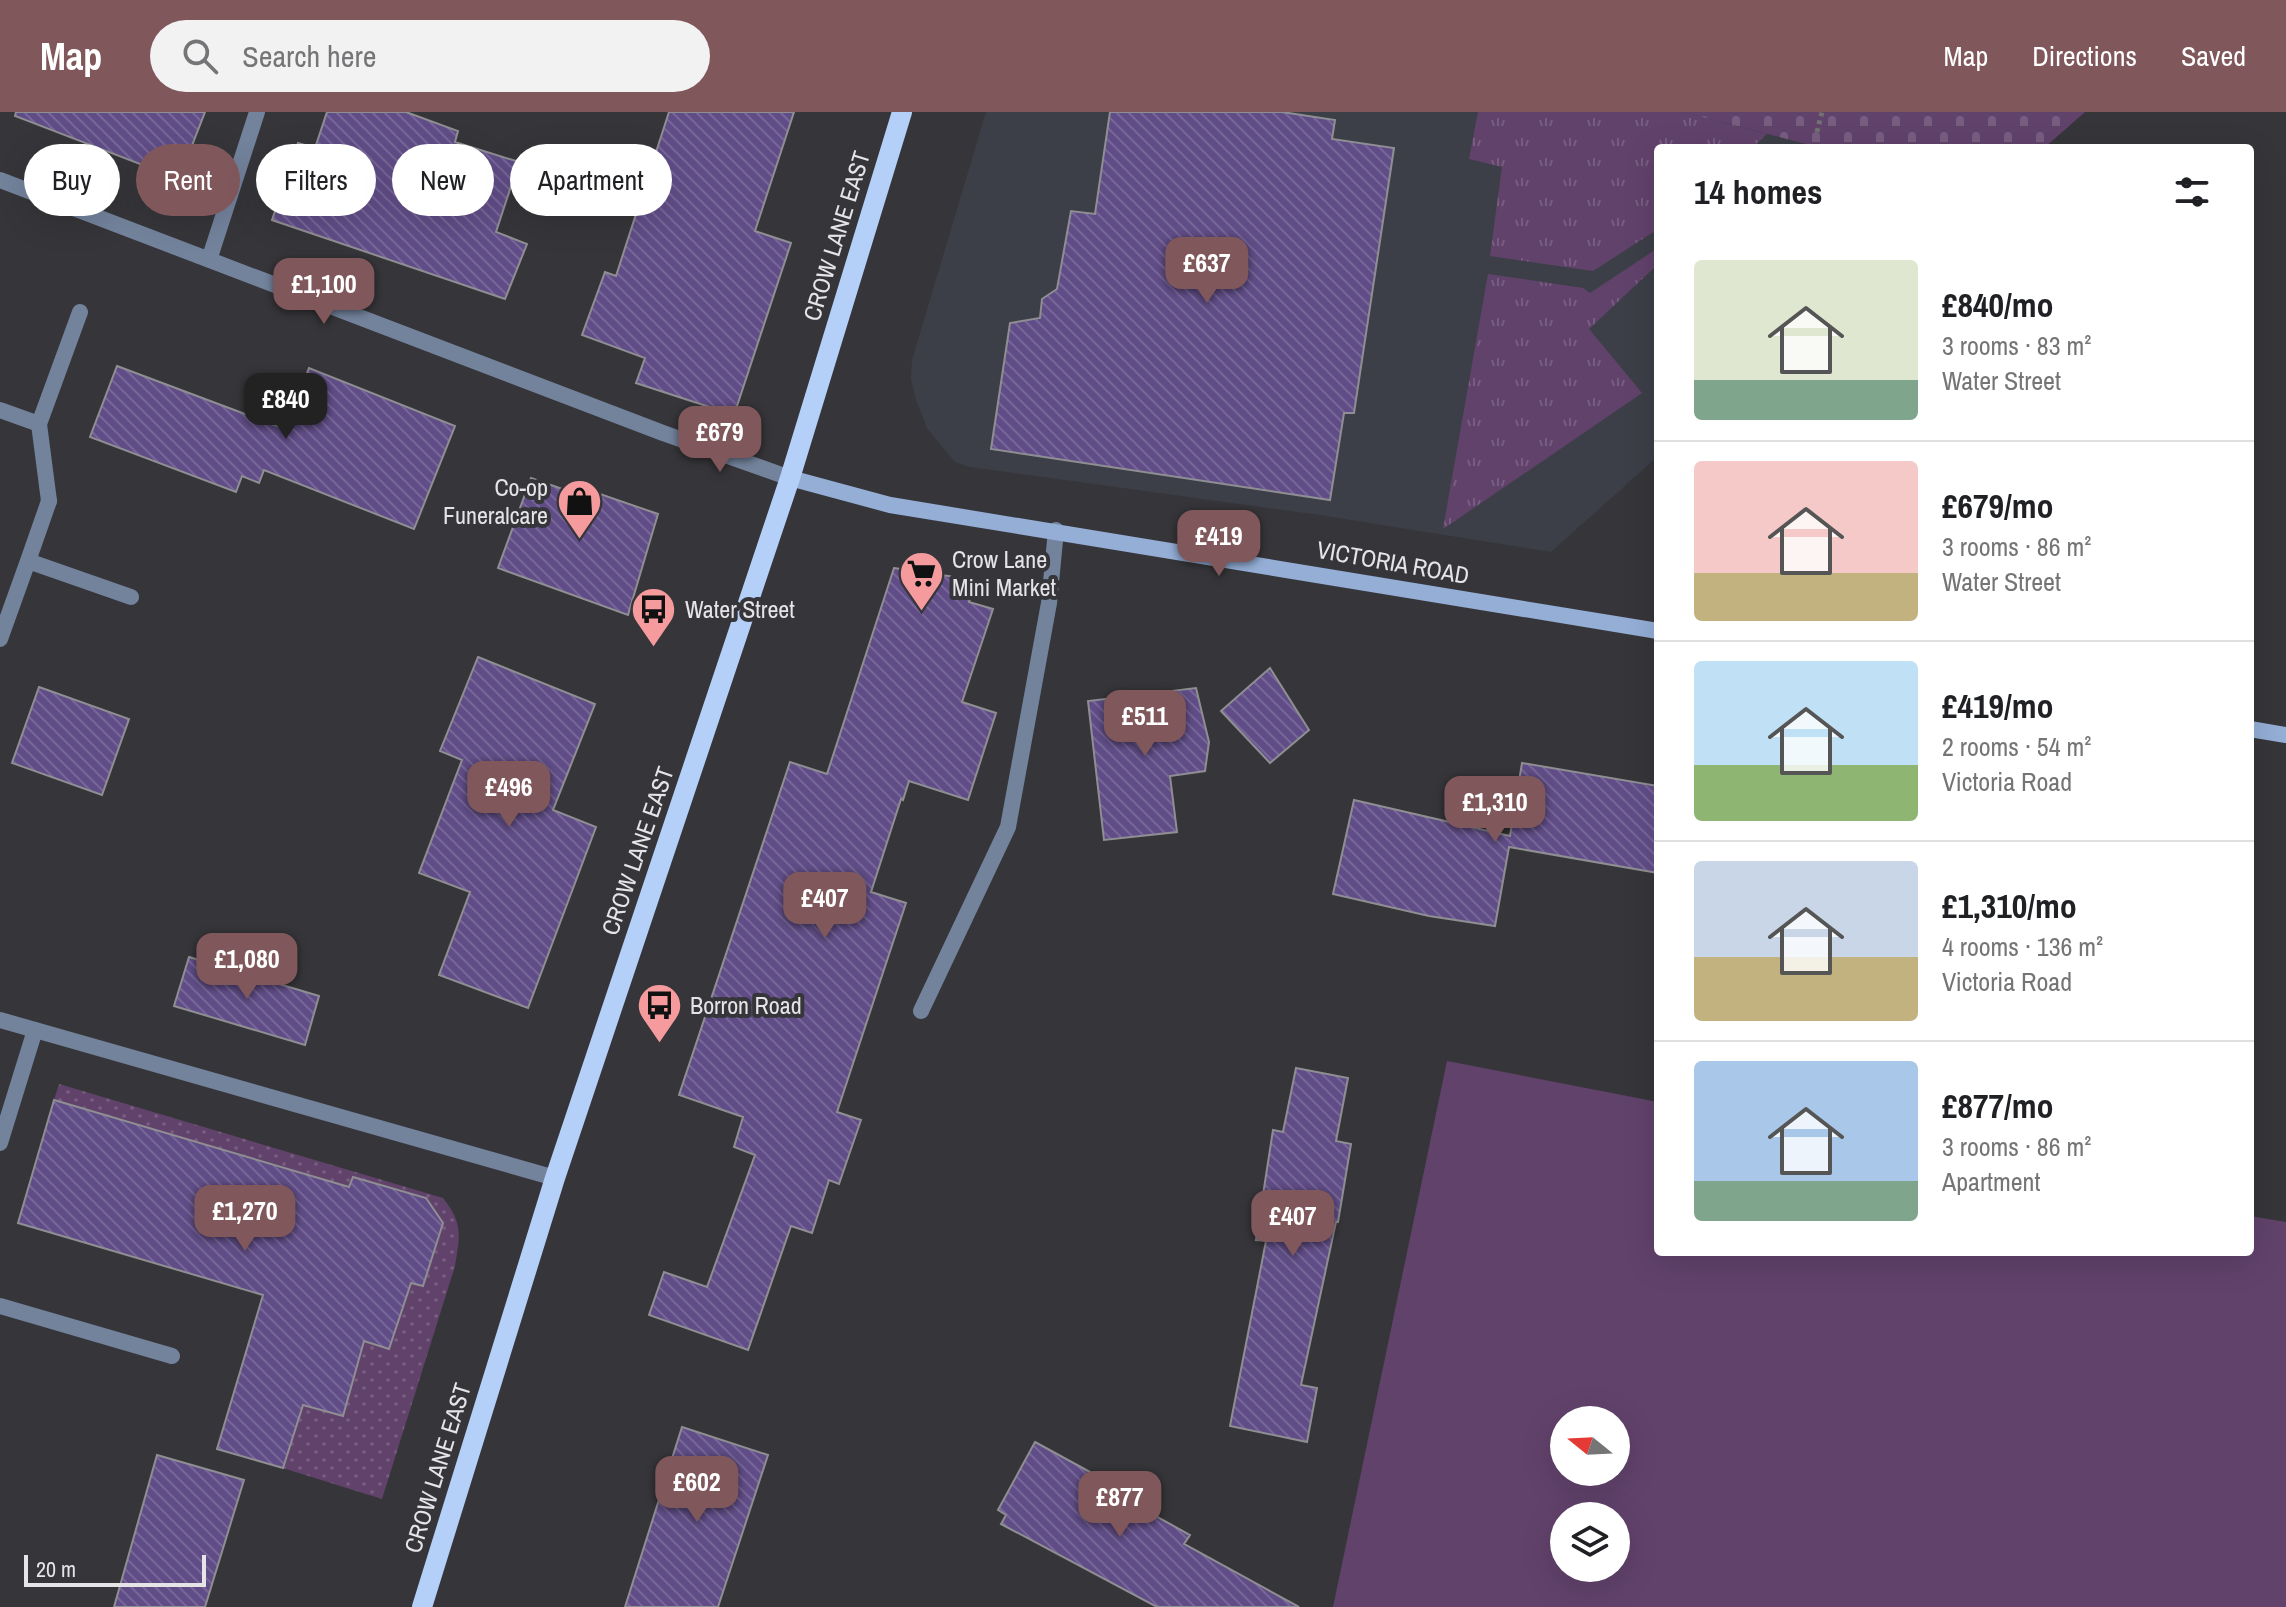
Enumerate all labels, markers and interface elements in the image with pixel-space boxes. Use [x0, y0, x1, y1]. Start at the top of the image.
search box [150, 20, 710, 92]
text: Map [40, 31, 102, 82]
icon: search [178, 34, 222, 78]
text: Search here [242, 36, 376, 76]
text: Map [1944, 37, 1988, 75]
text: Directions [2032, 37, 2137, 75]
text: Saved [2181, 37, 2246, 75]
chip: Buy [24, 144, 120, 216]
chip: Rent [136, 144, 240, 216]
chip: Filters [256, 144, 376, 216]
chip: New [392, 144, 494, 216]
chip: Apartment [510, 144, 672, 216]
street label: CROW LANE EAST [795, 147, 877, 325]
text: 14 homes [1694, 169, 1823, 215]
icon: filters [2170, 170, 2214, 214]
pin: £637 [1160, 237, 1254, 305]
text: £637 [1183, 245, 1231, 280]
pin: £1,100 [259, 258, 389, 326]
text: £1,100 [291, 266, 357, 301]
text: £840/mo [1942, 282, 2054, 328]
icon: home [1758, 292, 1854, 388]
text: 3 rooms · 83 m² [1942, 328, 2091, 363]
text: Water Street [1942, 363, 2061, 398]
pin: £840 [239, 373, 333, 441]
text: £840 [262, 381, 310, 416]
pin: £679 [673, 406, 767, 474]
text: £679 [696, 414, 744, 449]
place label: Co-op Funeralcare [443, 471, 548, 531]
shop icon: Co-op Funeralcare [555, 478, 603, 541]
text: £679/mo [1942, 483, 2054, 529]
icon: home [1758, 493, 1854, 589]
pin: £419 [1172, 510, 1266, 578]
text: £419 [1195, 518, 1243, 553]
text: 3 rooms · 86 m² [1942, 529, 2091, 564]
street label: VICTORIA ROAD [1315, 533, 1472, 591]
place label: Crow Lane Mini Market [952, 543, 1056, 603]
supermarket icon: Crow Lane Mini Market [897, 550, 945, 613]
text: Water Street [1942, 564, 2061, 599]
bus stop icon: Water Street [630, 586, 678, 649]
place label: Water Street [685, 593, 795, 625]
text: £419/mo [1942, 683, 2054, 729]
pin: £511 [1098, 690, 1192, 758]
icon: home [1758, 693, 1854, 789]
text: £511 [1122, 698, 1168, 733]
text: 2 rooms · 54 m² [1942, 729, 2091, 764]
pin: £496 [462, 761, 556, 829]
street label: CROW LANE EAST [593, 762, 681, 939]
text: Victoria Road [1942, 764, 2072, 799]
text: £496 [485, 769, 533, 804]
pin: £1,310 [1430, 776, 1560, 844]
text: £1,310 [1462, 784, 1528, 819]
pin: £407 [778, 872, 872, 940]
text: £407 [801, 880, 849, 915]
text: £1,310/mo [1942, 883, 2077, 929]
icon: home [1758, 893, 1854, 989]
text: 4 rooms · 136 m² [1942, 929, 2103, 964]
pin: £1,080 [182, 933, 312, 1001]
text: £1,080 [214, 941, 280, 976]
text: Victoria Road [1942, 964, 2072, 999]
bus stop icon: Borron Road [635, 982, 683, 1045]
place label: Borron Road [690, 989, 802, 1021]
text: £877/mo [1942, 1083, 2054, 1129]
icon: home [1758, 1093, 1854, 1189]
text: 3 rooms · 86 m² [1942, 1129, 2091, 1164]
text: Apartment [1942, 1164, 2040, 1199]
pin: £1,270 [180, 1185, 310, 1253]
pin: £407 [1246, 1190, 1340, 1258]
text: £1,270 [212, 1193, 278, 1228]
text: £407 [1269, 1198, 1317, 1233]
street label: CROW LANE EAST [396, 1379, 478, 1557]
north arrow [1550, 1406, 1630, 1486]
map controls [1550, 1406, 1630, 1582]
pin: £602 [650, 1456, 744, 1524]
text: £602 [673, 1464, 721, 1499]
pin: £877 [1073, 1471, 1167, 1539]
text: £877 [1096, 1479, 1144, 1514]
button: layers [1550, 1502, 1630, 1582]
scale bar [24, 1551, 206, 1587]
text: 20 m [36, 1554, 76, 1584]

